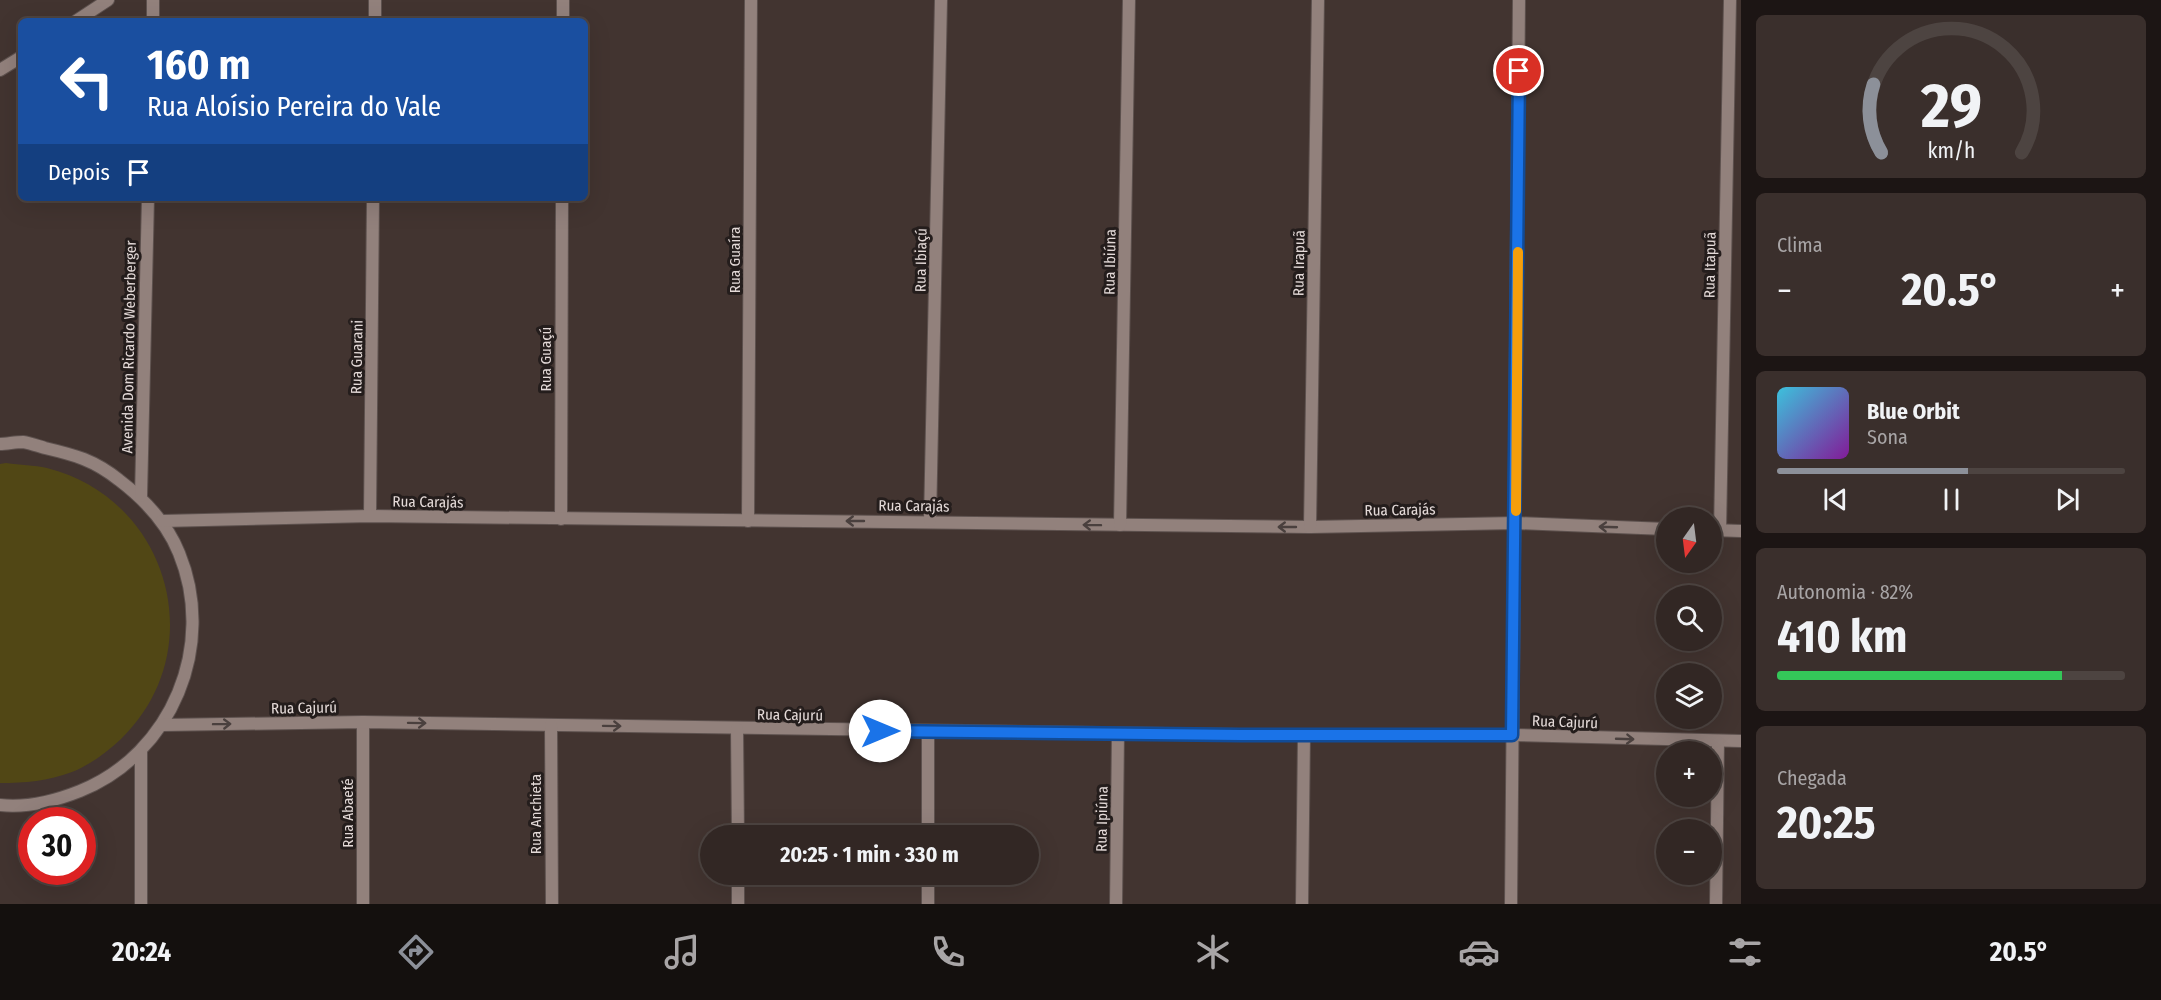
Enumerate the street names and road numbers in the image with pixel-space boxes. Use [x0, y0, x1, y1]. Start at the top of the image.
street label: Rua Guaíra [726, 227, 744, 293]
street label: Rua Ibiaçú [911, 228, 931, 292]
street label: Rua Ibiúna [1100, 229, 1120, 295]
street label: Rua Irapuã [1289, 230, 1309, 296]
street label: Rua Itapuã [1700, 232, 1720, 298]
street label: Avenida Dom Ricardo Weberberger [118, 240, 140, 454]
street label: Rua Guarani [347, 320, 367, 394]
street label: Rua Guaçú [537, 327, 555, 391]
street label: Rua Carajás [392, 492, 464, 512]
street label: Rua Carajás [878, 496, 950, 516]
street label: Rua Carajás [1364, 500, 1436, 520]
street label: Rua Cajurú [271, 698, 337, 718]
street label: Rua Cajurú [757, 705, 823, 725]
street label: Rua Cajurú [1532, 712, 1598, 732]
street label: Rua Anchieta [527, 774, 545, 854]
street label: Rua Abaeté [339, 778, 357, 848]
street label: Rua Ipiúna [1092, 786, 1112, 852]

